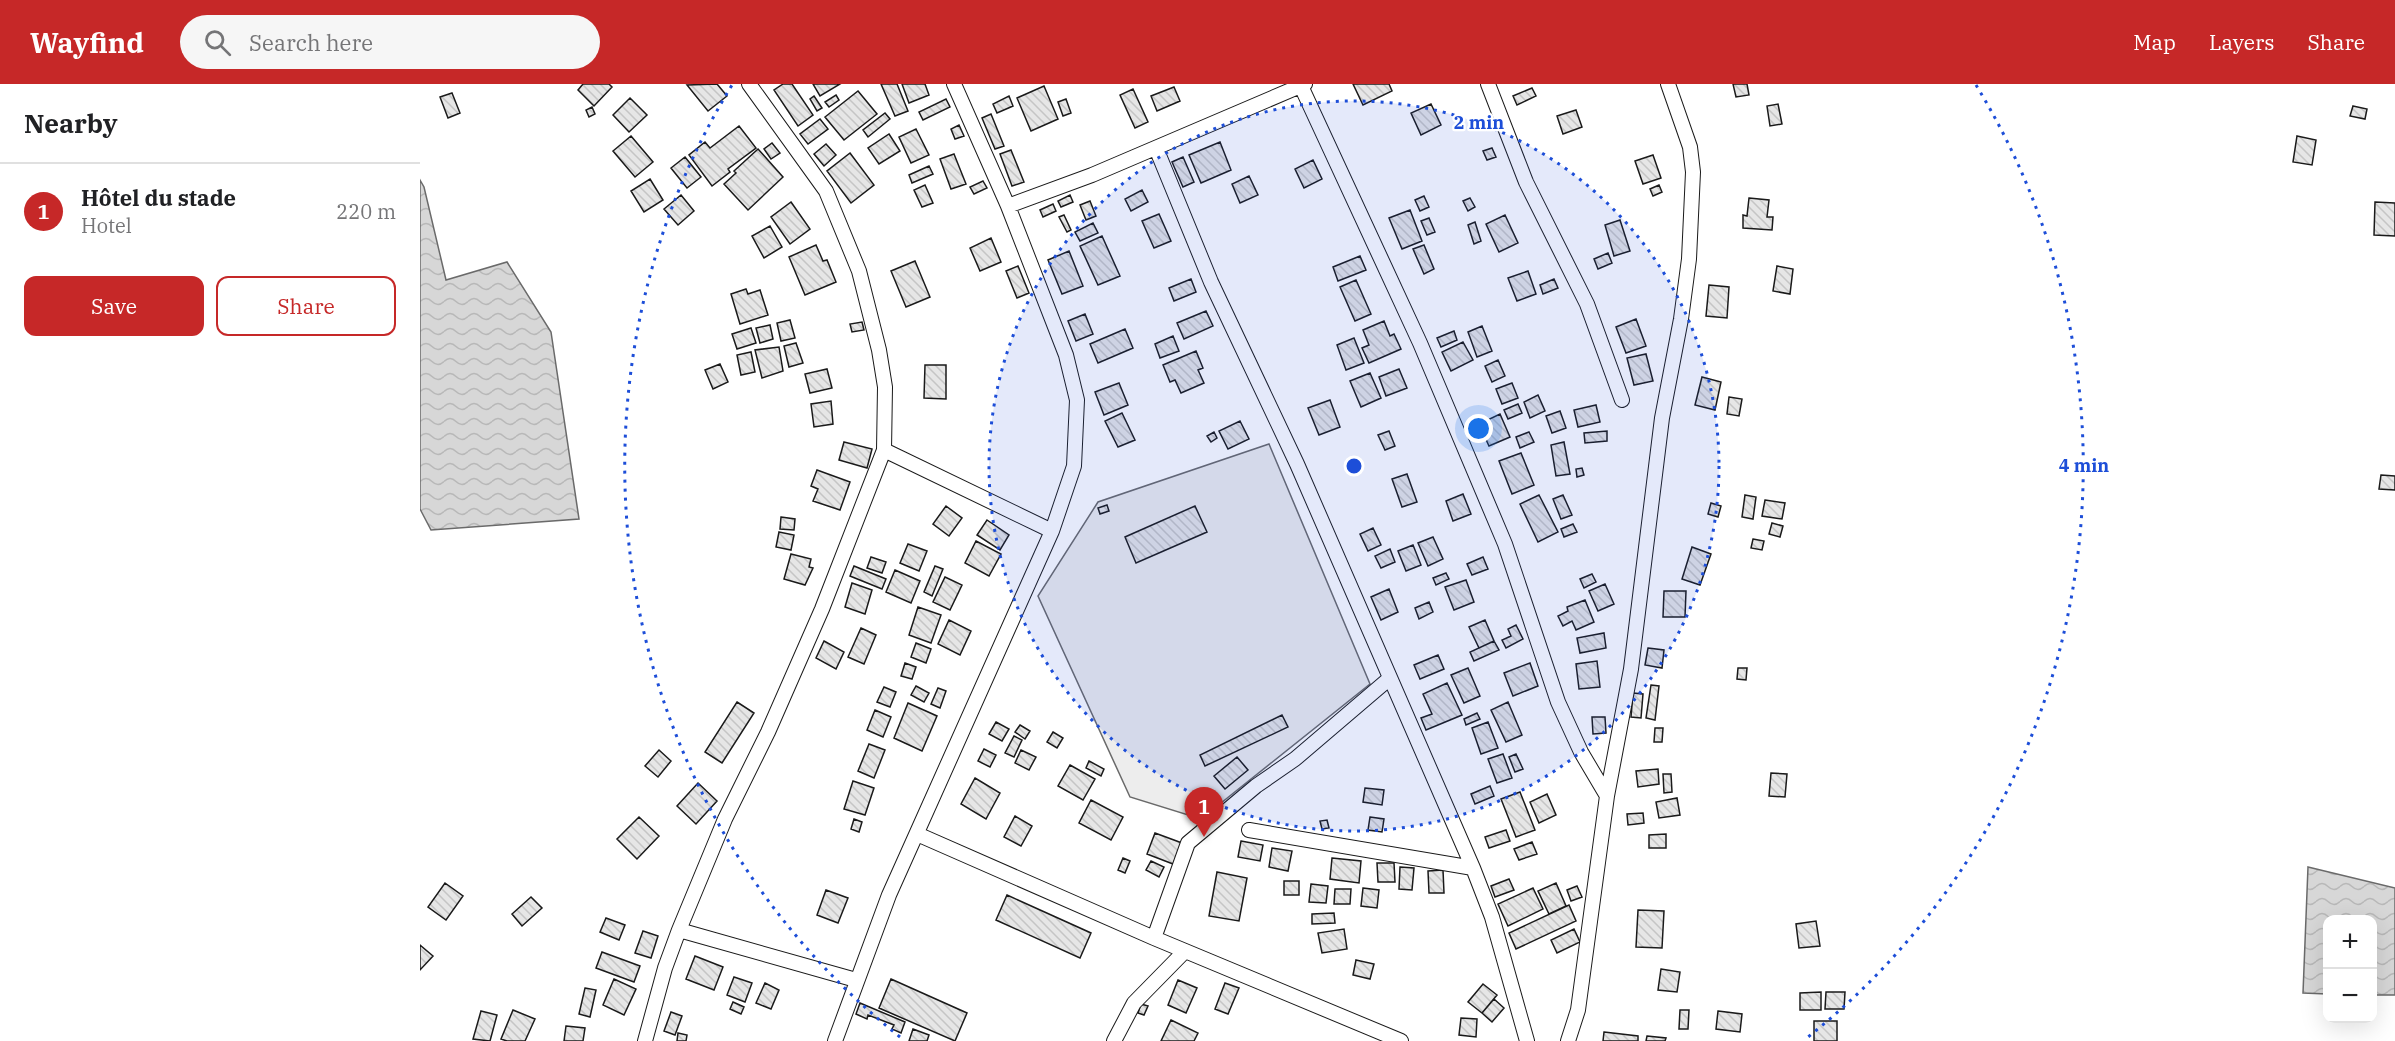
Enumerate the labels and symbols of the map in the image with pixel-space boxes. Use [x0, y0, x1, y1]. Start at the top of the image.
text: 2 min [1454, 111, 1504, 134]
your location [1464, 414, 1493, 443]
text: 4 min [2059, 454, 2109, 477]
centre of rings [1344, 456, 1364, 476]
pin: 1 [1184, 788, 1224, 837]

